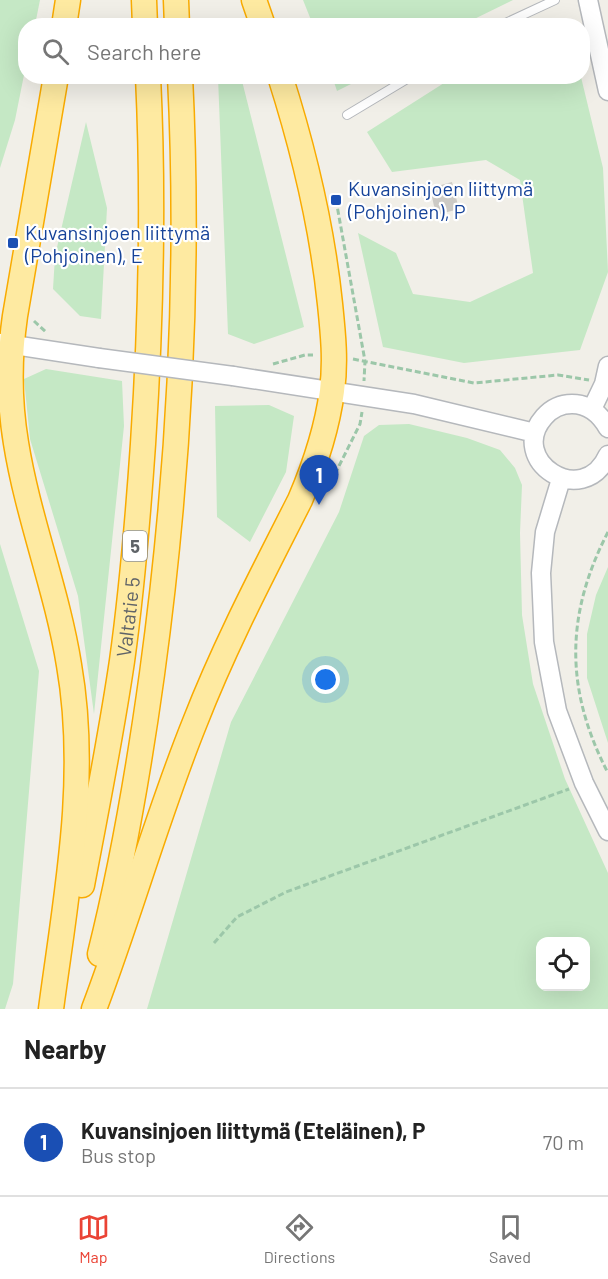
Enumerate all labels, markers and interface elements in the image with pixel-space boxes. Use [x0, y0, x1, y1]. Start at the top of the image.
search box [18, 18, 590, 84]
icon: search [39, 35, 72, 68]
text: Search here [87, 38, 201, 64]
place label: Kuvansinjoen liittymä (Pohjoinen), P [347, 176, 533, 223]
marker: Kuvansinjoen liittymä (Pohjoinen), P [329, 193, 343, 207]
place label: Kuvansinjoen liittymä (Pohjoinen), E [24, 220, 210, 267]
marker: Kuvansinjoen liittymä (Pohjoinen), E [6, 236, 20, 250]
pin: 1 [300, 456, 338, 505]
road number: 5 [123, 531, 147, 561]
street label: Valtatie 5 [111, 576, 144, 658]
your location [311, 665, 340, 694]
map controls [536, 937, 590, 991]
button: locate [536, 937, 590, 991]
text: Nearby [24, 1033, 106, 1064]
text: Kuvansinjoen liittymä (Eteläinen), P [81, 1117, 425, 1143]
text: 1 [40, 1130, 47, 1154]
text: 70 m [543, 1130, 584, 1154]
text: Bus stop [81, 1143, 156, 1167]
tab: Map [77, 1211, 110, 1266]
tab: Directions [264, 1211, 335, 1266]
tab: Saved [489, 1211, 531, 1266]

